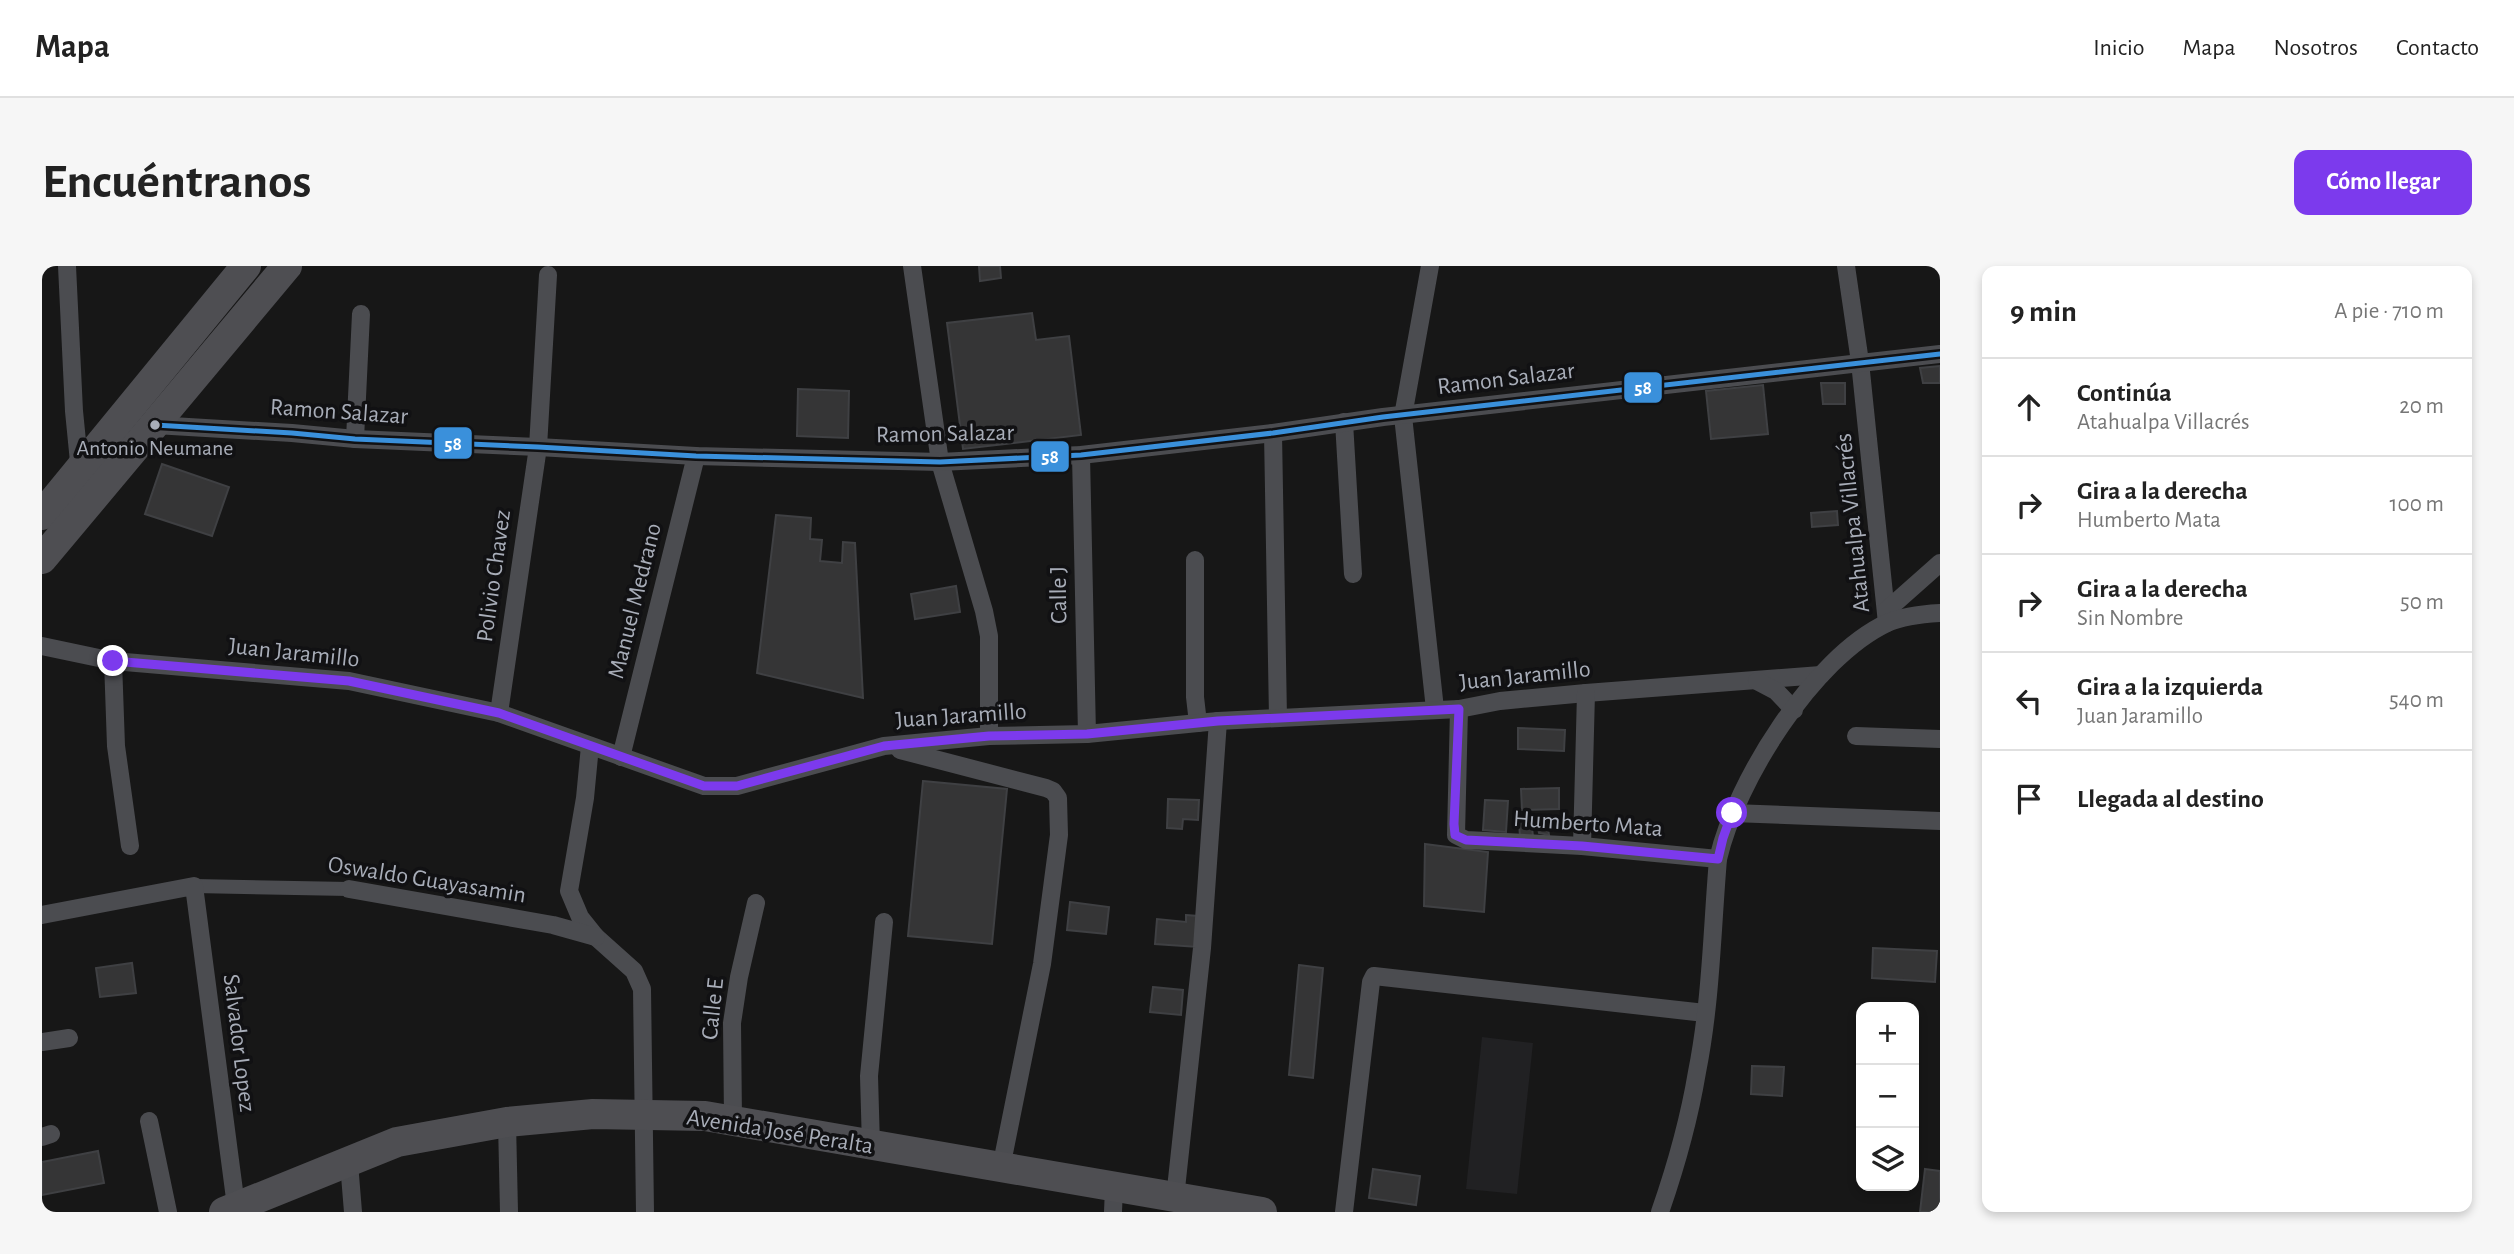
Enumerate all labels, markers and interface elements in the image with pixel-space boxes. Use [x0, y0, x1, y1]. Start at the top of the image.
text: Mapa [35, 31, 110, 64]
text: Inicio [2093, 36, 2144, 60]
text: Mapa [2182, 36, 2236, 60]
text: Nosotros [2274, 36, 2358, 60]
text: Contacto [2396, 36, 2479, 60]
button: Cómo llegar [2294, 150, 2472, 215]
text: Encuéntranos [42, 158, 311, 207]
text: 9 min [2010, 297, 2077, 327]
text: A pie · 710 m [2334, 300, 2444, 323]
street label: Ramon Salazar [1436, 359, 1576, 399]
line badge: 58 [1623, 371, 1663, 404]
text: 58 [1634, 379, 1652, 398]
text: Continúa [2077, 380, 2172, 406]
icon: ahead [2010, 388, 2048, 426]
street label: Ramon Salazar [269, 395, 409, 429]
text: 20 m [2399, 395, 2444, 418]
text: Atahualpa Villacrés [2077, 411, 2250, 434]
marker: Antonio Neumane [148, 418, 162, 432]
street label: Ramon Salazar [876, 421, 1015, 447]
line badge: 58 [433, 426, 473, 460]
street label: Atahualpa Villacrés [1832, 432, 1874, 614]
text: 58 [444, 435, 462, 454]
place label: Antonio Neumane [76, 437, 234, 459]
line badge: 58 [1030, 440, 1070, 473]
text: 58 [1041, 448, 1059, 467]
text: Gira a la derecha [2077, 478, 2248, 504]
icon: right [2010, 486, 2048, 524]
text: 100 m [2390, 493, 2444, 516]
street label: Polivio Chavez [473, 508, 515, 644]
text: Humberto Mata [2077, 509, 2221, 532]
street label: Manuel Medrano [604, 521, 666, 681]
street label: Calle J [1046, 566, 1072, 624]
text: Gira a la derecha [2077, 576, 2248, 602]
icon: right [2010, 584, 2048, 622]
text: 50 m [2400, 591, 2444, 614]
text: Sin Nombre [2077, 607, 2183, 630]
street label: Juan Jaramillo [227, 634, 361, 672]
route end [97, 645, 128, 676]
street label: Juan Jaramillo [1458, 657, 1592, 695]
text: Gira a la izquierda [2077, 674, 2263, 700]
icon: left [2010, 682, 2048, 720]
text: 540 m [2389, 689, 2444, 712]
street label: Juan Jaramillo [895, 699, 1027, 733]
text: Juan Jaramillo [2077, 705, 2203, 728]
icon: arrive [2010, 780, 2048, 818]
text: Llegada al destino [2077, 786, 2264, 812]
route start [1716, 797, 1747, 828]
street label: Humberto Mata [1512, 807, 1664, 841]
street label: Oswaldo Guayasamin [326, 852, 528, 908]
street label: Salvador Lopez [219, 973, 259, 1114]
street label: Calle E [698, 976, 728, 1041]
map controls [1856, 1002, 1919, 1191]
button: + [1856, 1002, 1919, 1065]
button: − [1856, 1065, 1919, 1128]
street label: Avenida José Peralta [685, 1105, 875, 1159]
button: layers [1856, 1128, 1919, 1191]

